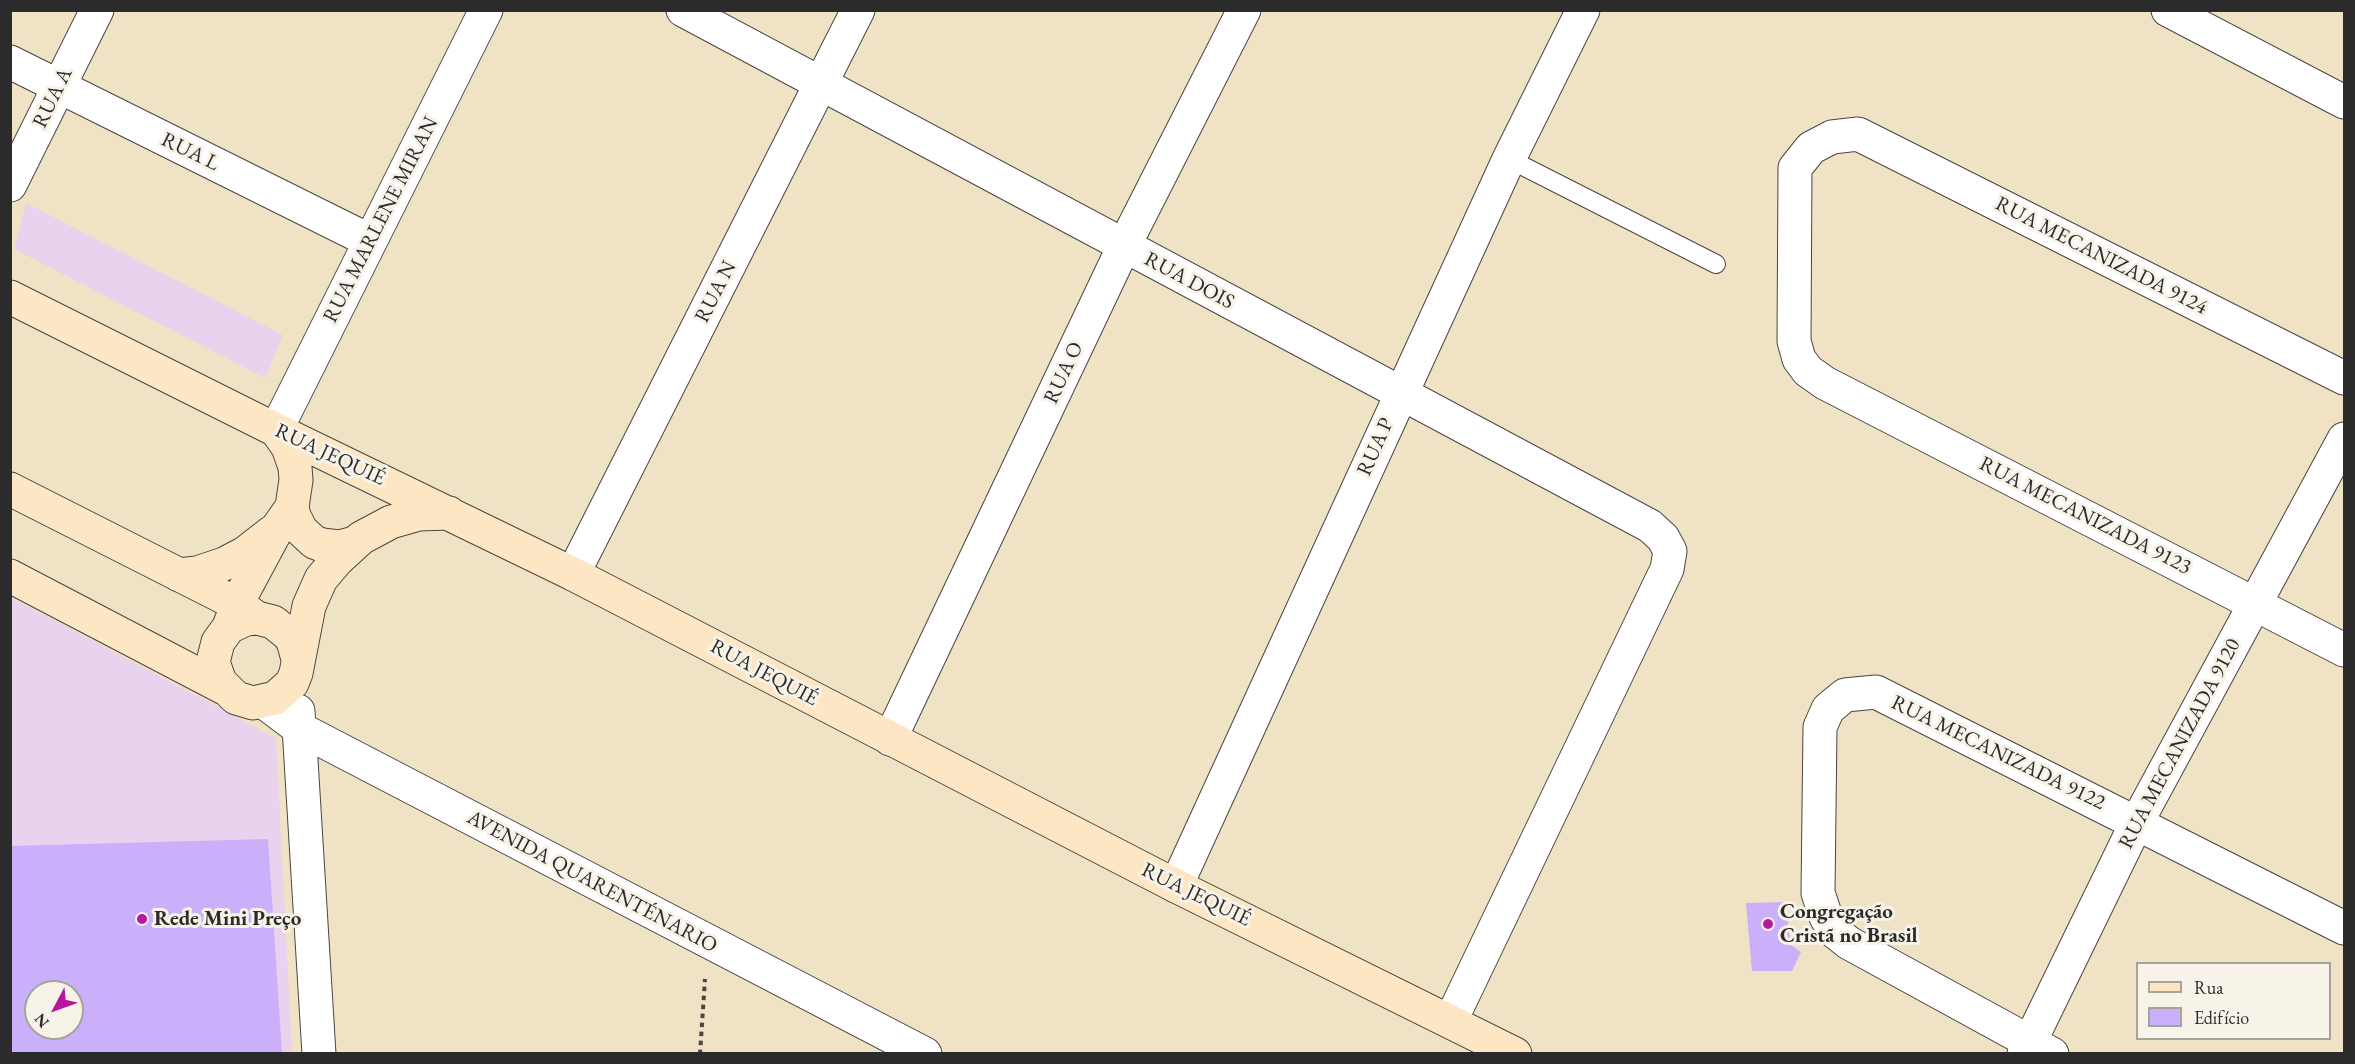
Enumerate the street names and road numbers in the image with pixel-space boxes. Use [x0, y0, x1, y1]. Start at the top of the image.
street label: RUA A [28, 64, 78, 132]
street label: RUA MARLENE MIRAN [318, 113, 444, 327]
street label: RUA L [157, 127, 223, 177]
street label: RUA MECANIZADA 9124 [1991, 192, 2211, 320]
street label: RUA DOIS [1140, 247, 1238, 315]
street label: RUA N [690, 257, 742, 327]
street label: RUA O [1039, 338, 1089, 408]
street label: RUA P [1352, 414, 1400, 480]
street label: RUA JEQUIÉ [271, 418, 389, 492]
street label: RUA MECANIZADA 9123 [1975, 452, 2195, 580]
street label: RUA JEQUIÉ [706, 634, 822, 712]
street label: RUA MECANIZADA 9120 [2114, 635, 2246, 853]
street label: RUA MECANIZADA 9122 [1887, 690, 2109, 816]
street label: AVENIDA QUARENTÉNARIO [462, 805, 722, 959]
street label: RUA JEQUIÉ [1137, 858, 1255, 932]

